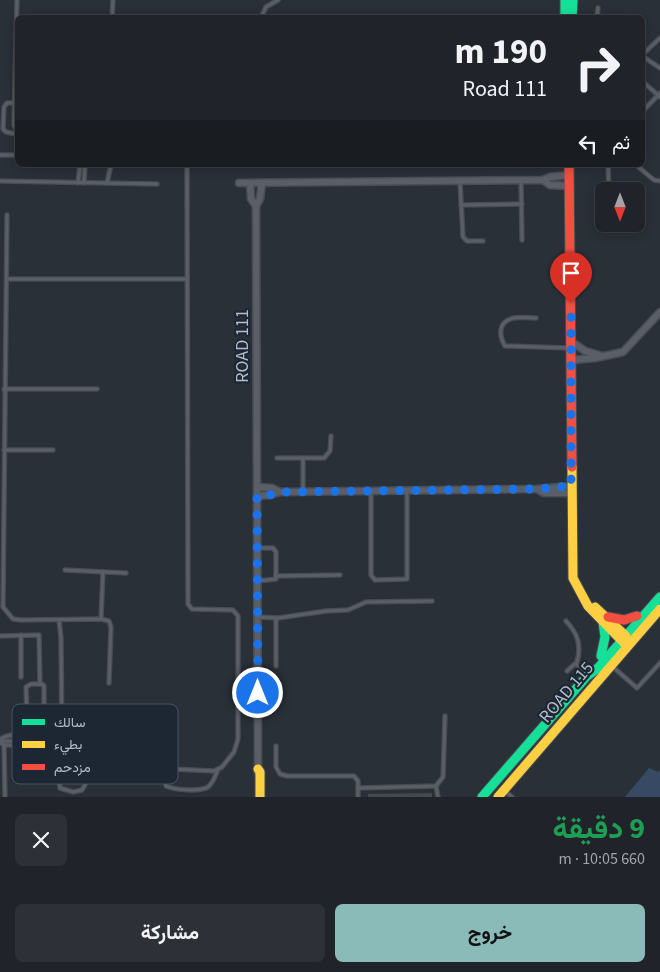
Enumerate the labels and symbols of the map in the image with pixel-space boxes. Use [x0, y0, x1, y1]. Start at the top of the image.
north arrow [595, 182, 645, 232]
pin [550, 252, 592, 303]
street label: ROAD 111 [230, 309, 255, 383]
street label: ROAD 115 [533, 656, 600, 728]
position arrow [231, 666, 283, 718]
legend [12, 704, 178, 784]
text: سالك [54, 713, 85, 733]
text: بطيء [54, 735, 82, 756]
text: مزدحم [54, 758, 91, 778]

